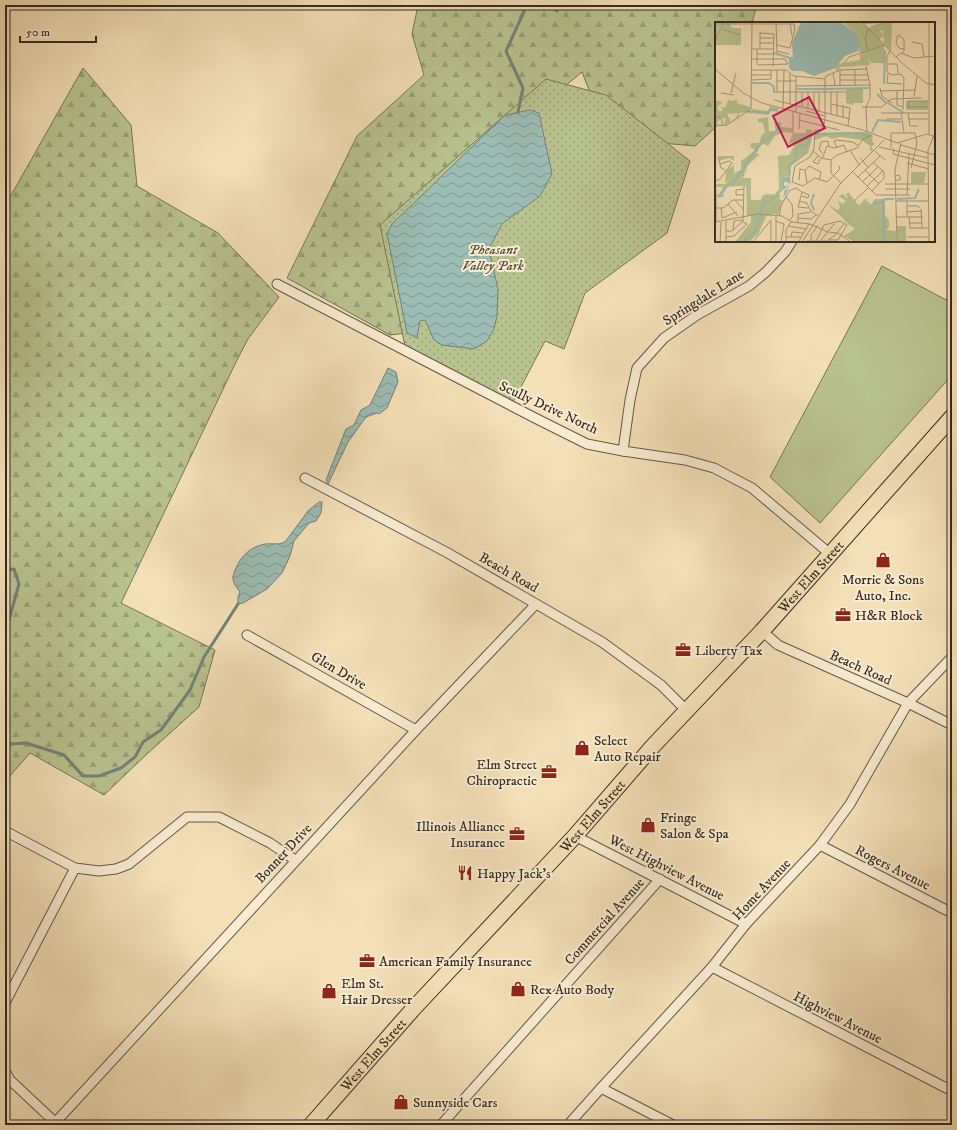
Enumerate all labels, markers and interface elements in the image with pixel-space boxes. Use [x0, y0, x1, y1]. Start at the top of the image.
scale bar [20, 18, 96, 44]
inset map [715, 22, 935, 242]
text: 50 m [26, 25, 50, 40]
park label: Pheasant Valley Park [462, 241, 524, 275]
street label: Springdale Lane [660, 266, 748, 330]
street label: Scully Drive North [496, 377, 602, 439]
street label: West Elm Street [774, 537, 848, 618]
street label: Beach Road [475, 549, 542, 597]
shop icon: Morrie & Sons Auto, Inc. [874, 551, 892, 569]
place label: Morrie & Sons Auto, Inc. [842, 571, 924, 605]
office icon: H&R Block [834, 606, 852, 624]
place label: H&R Block [855, 607, 923, 625]
office icon: Liberty Tax [674, 641, 692, 659]
place label: Liberty Tax [695, 642, 763, 660]
street label: Beach Road [827, 646, 894, 690]
street label: Glen Drive [307, 648, 370, 694]
place label: Select Auto Repair [594, 732, 662, 766]
shop icon: Select Auto Repair [573, 739, 591, 757]
place label: Elm Street Chiropractic [466, 756, 538, 790]
office icon: Elm Street Chiropractic [540, 763, 558, 781]
street label: West Elm Street [556, 776, 630, 857]
place label: Fringe Salon & Spa [660, 809, 729, 843]
shop icon: Fringe Salon & Spa [639, 816, 657, 834]
place label: Illinois Alliance Insurance [416, 818, 505, 852]
street label: Bonner Drive [251, 820, 316, 887]
office icon: Illinois Alliance Insurance [508, 825, 526, 843]
street label: West Highview Avenue [605, 830, 728, 905]
street label: Rogers Avenue [852, 841, 933, 895]
street label: Home Avenue [729, 855, 795, 924]
restaurant icon: Happy Jack's [456, 864, 474, 882]
place label: Happy Jack's [477, 865, 551, 883]
street label: Commercial Avenue [561, 874, 649, 969]
office icon: American Family Insurance [358, 952, 376, 970]
place label: American Family Insurance [379, 953, 532, 971]
place label: Elm St. Hair Dresser [341, 975, 413, 1009]
shop icon: Rex Auto Body [509, 980, 527, 998]
place label: Rex Auto Body [530, 981, 614, 999]
shop icon: Elm St. Hair Dresser [320, 982, 338, 1000]
street label: Highview Avenue [790, 988, 885, 1048]
street label: West Elm Street [336, 1015, 411, 1096]
shop icon: Sunnyside Cars [392, 1093, 410, 1111]
place label: Sunnyside Cars [413, 1094, 498, 1112]

